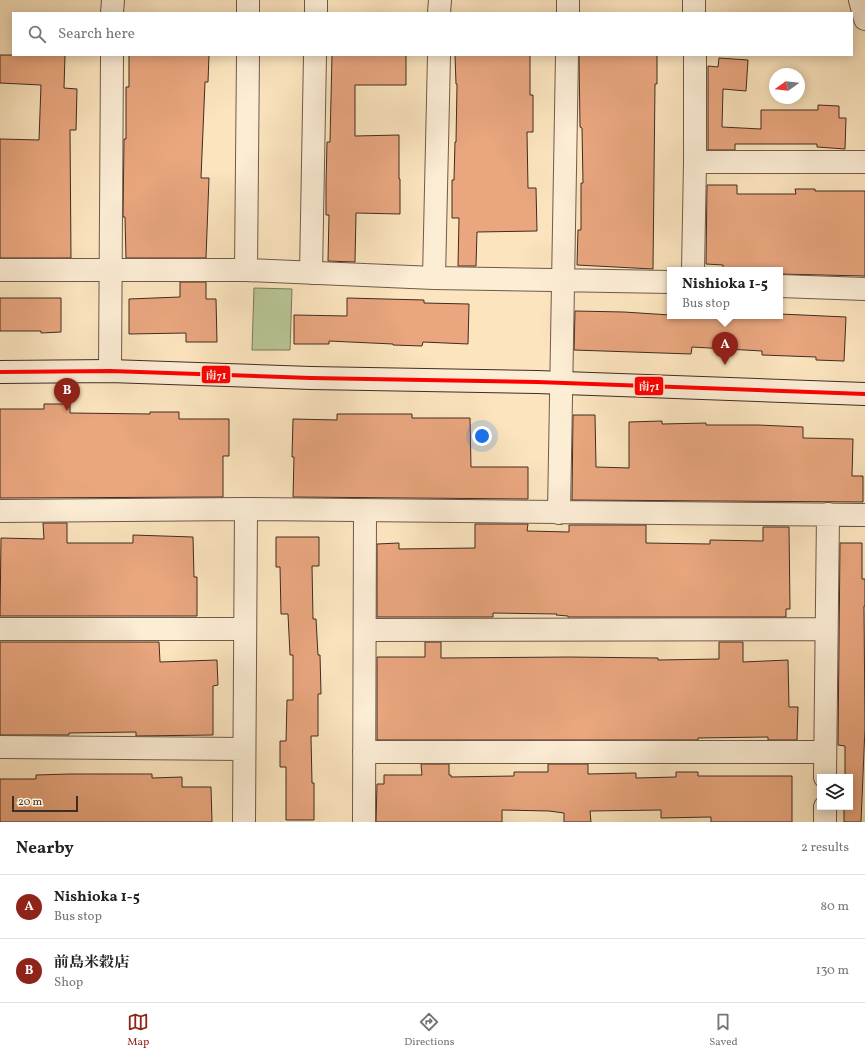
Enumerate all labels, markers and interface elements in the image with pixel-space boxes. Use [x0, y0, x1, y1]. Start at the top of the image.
search box [12, 12, 853, 56]
icon: search [26, 23, 48, 45]
text: Search here [58, 24, 135, 45]
north arrow [769, 68, 805, 104]
popup [667, 267, 783, 319]
text: Nishioka 1-5 [682, 274, 768, 295]
text: Bus stop [682, 295, 730, 313]
pin: A [712, 332, 738, 365]
line badge: 南71 [201, 365, 231, 384]
text: 南71 [206, 369, 226, 384]
line badge: 南71 [634, 376, 664, 396]
pin: B [54, 378, 80, 411]
text: 南71 [639, 380, 659, 395]
your location [472, 426, 492, 446]
map controls [817, 774, 853, 810]
button: layers [817, 774, 853, 810]
scale bar [12, 794, 78, 813]
text: 20 m [18, 795, 42, 810]
text: Nearby [16, 837, 74, 860]
text: 2 results [801, 839, 849, 857]
text: Nishioka 1-5 [54, 887, 140, 908]
text: A [24, 898, 34, 916]
text: 80 m [820, 898, 849, 916]
text: Bus stop [54, 908, 102, 926]
text: 前島米穀店 [54, 953, 129, 974]
text: B [25, 962, 33, 980]
text: 130 m [816, 962, 849, 980]
text: Shop [54, 974, 83, 992]
tab: Map [127, 1011, 149, 1050]
tab: Directions [404, 1011, 455, 1050]
tab: Saved [709, 1011, 738, 1050]

